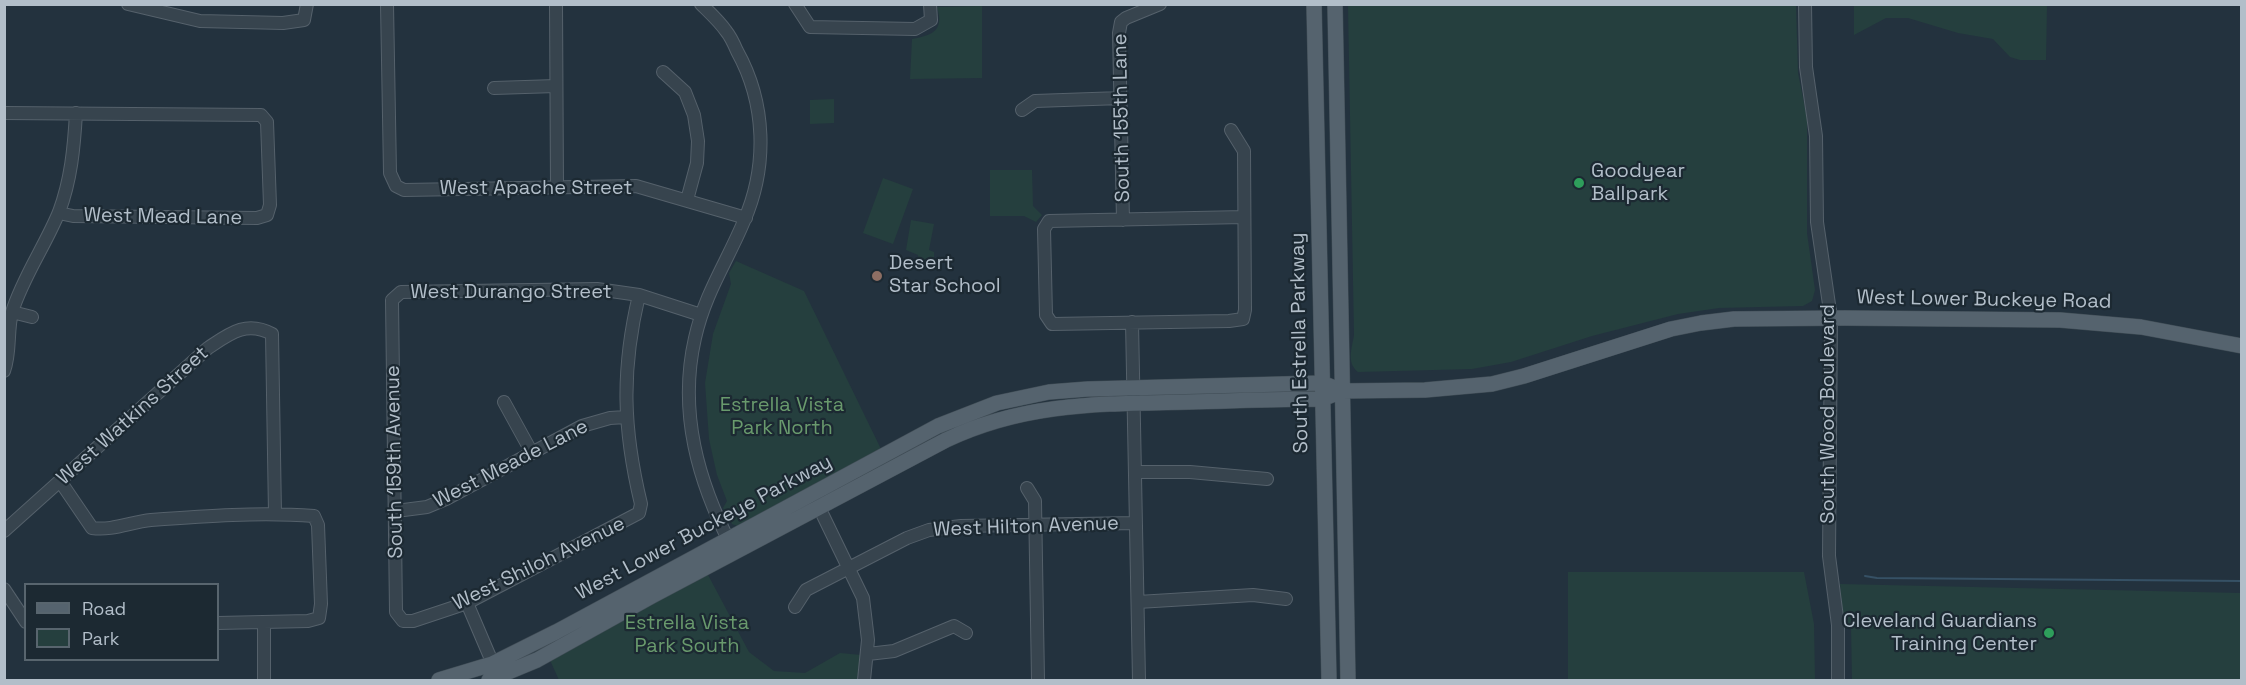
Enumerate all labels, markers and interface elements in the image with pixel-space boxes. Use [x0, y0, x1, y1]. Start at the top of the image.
street label: South 155th Lane [1109, 33, 1135, 203]
place label: Goodyear Ballpark [1591, 160, 1685, 207]
marker: Goodyear Ballpark [1572, 176, 1586, 190]
street label: West Apache Street [440, 177, 632, 201]
street label: West Mead Lane [83, 204, 243, 230]
street label: South Estrella Parkway [1286, 232, 1314, 454]
place label: Desert Star School [889, 252, 1001, 299]
marker: Desert Star School [870, 269, 884, 283]
street label: West Durango Street [410, 281, 612, 305]
street label: West Lower Buckeye Road [1856, 286, 2112, 314]
street label: South Wood Boulevard [1817, 304, 1841, 524]
street label: West Watkins Street [52, 342, 214, 490]
street label: South 159th Avenue [381, 365, 409, 559]
park label: Estrella Vista Park North [720, 394, 844, 441]
street label: West Meade Lane [430, 415, 592, 513]
street label: West Lower Buckeye Parkway [572, 450, 836, 606]
street label: West Shiloh Avenue [449, 512, 629, 616]
street label: West Hilton Avenue [933, 512, 1119, 542]
legend [24, 583, 219, 661]
text: Road [82, 597, 126, 620]
place label: Cleveland Guardians Training Center [1843, 610, 2037, 657]
park label: Estrella Vista Park South [625, 612, 749, 659]
marker: Cleveland Guardians Training Center [2042, 626, 2056, 640]
text: Park [82, 627, 119, 650]

